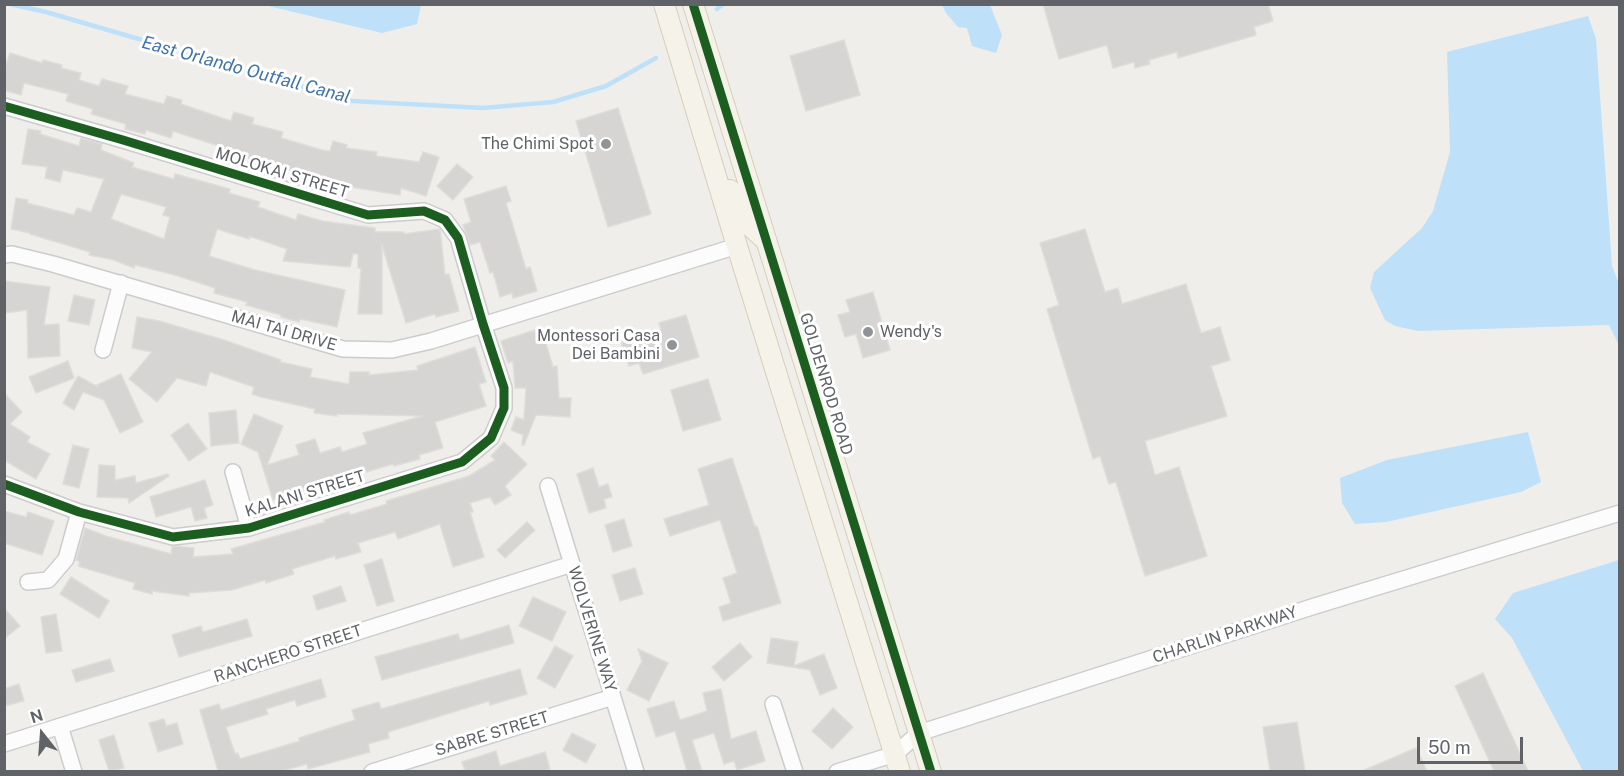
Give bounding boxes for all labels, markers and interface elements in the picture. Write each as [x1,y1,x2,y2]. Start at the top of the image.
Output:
water label: East Orlando Outfall Canal [139,32,353,108]
place label: The Chimi Spot [481,134,594,154]
marker: The Chimi Spot [599,137,613,151]
street label: MOLOKAI STREET [213,144,351,202]
street label: MAI TAI DRIVE [229,307,339,355]
street label: GOLDENROD ROAD [795,311,857,457]
place label: Wendy's [880,322,942,342]
marker: Wendy's [861,325,875,339]
place label: Montessori Casa Dei Bambini [537,326,660,364]
marker: Montessori Casa Dei Bambini [665,338,679,352]
street label: KALANI STREET [243,467,367,521]
street label: WOLVERINE WAY [564,564,620,694]
street label: CHARLIN PARKWAY [1150,603,1300,667]
street label: RANCHERO STREET [212,621,364,687]
north arrow [12,704,72,764]
text: N [28,705,45,727]
street label: SABRE STREET [433,708,551,760]
scale bar [1420,725,1526,763]
text: 50 m [1428,737,1471,758]

